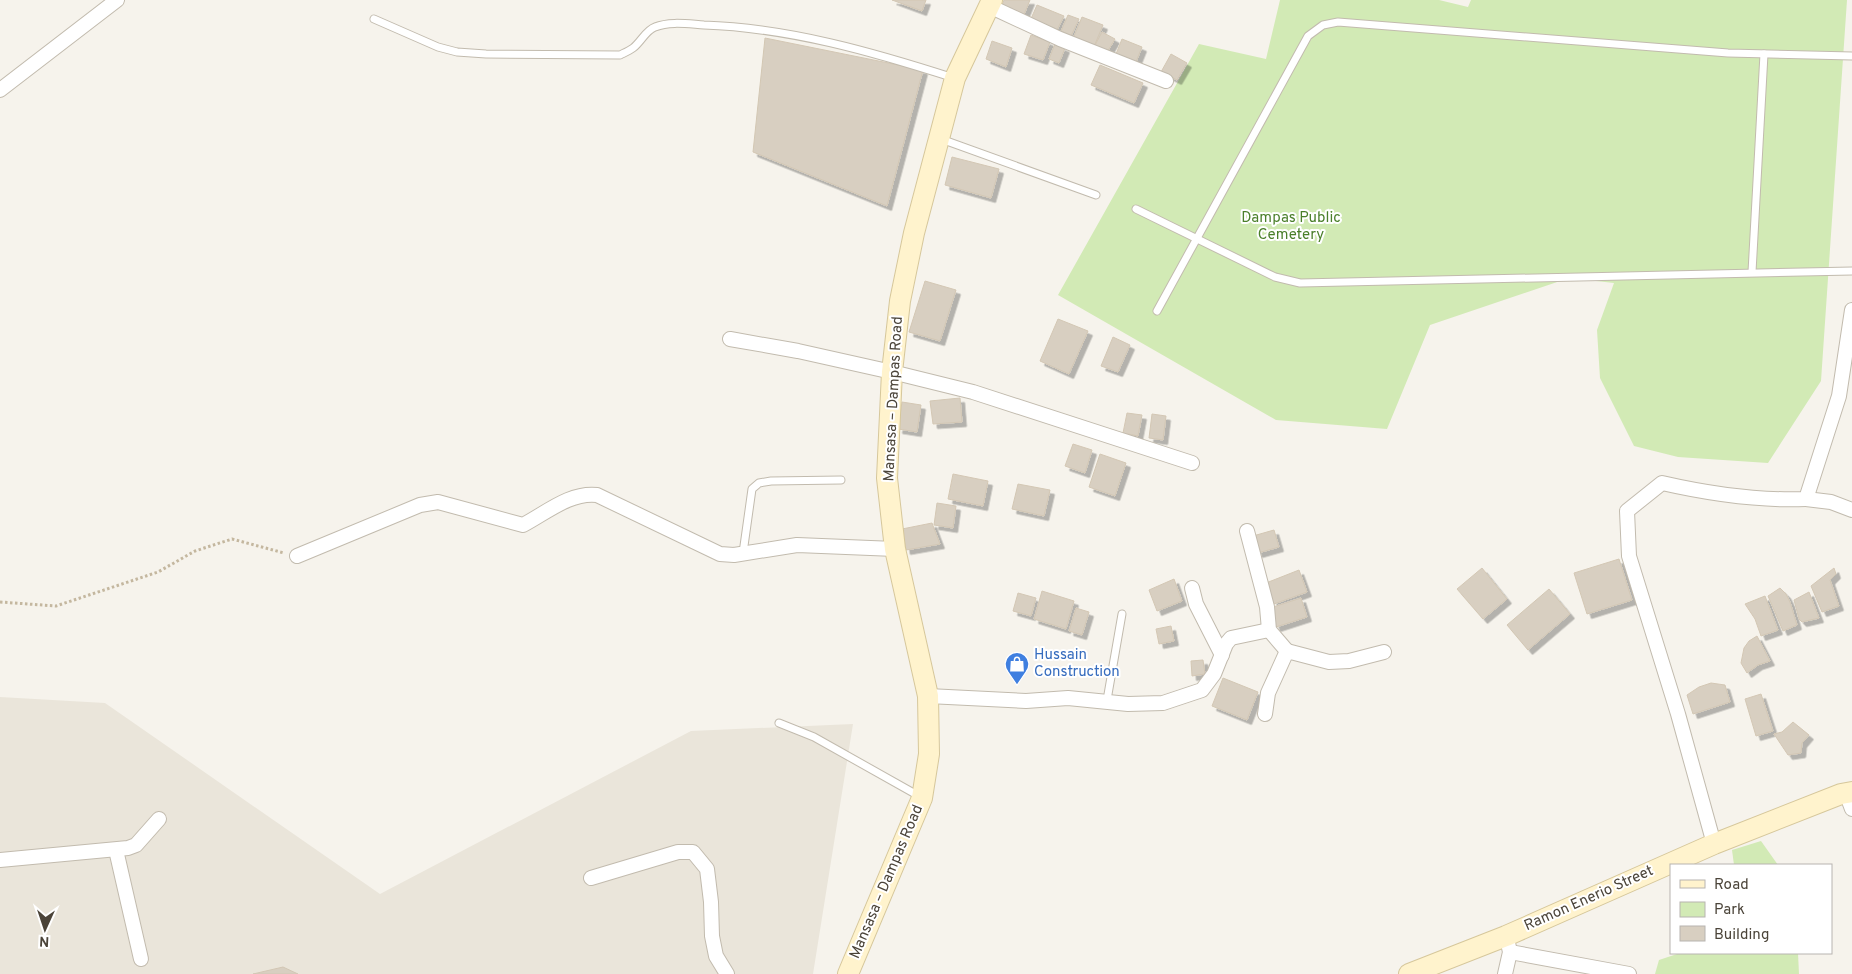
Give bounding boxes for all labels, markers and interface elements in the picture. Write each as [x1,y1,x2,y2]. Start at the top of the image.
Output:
park label: Dampas Public Cemetery [1241,209,1341,245]
street label: Mansasa – Dampas Road [880,316,908,482]
place label: Hussain Construction [1034,646,1120,682]
shop icon: Hussain Construction [1004,651,1030,685]
street label: Mansasa – Dampas Road [846,802,928,962]
street label: Ramon Enerio Street [1521,862,1657,936]
legend [1670,864,1832,954]
text: Road [1714,876,1749,895]
text: Park [1714,901,1745,920]
north arrow [20,904,70,954]
text: Building [1714,926,1769,945]
text: N [39,932,50,949]

